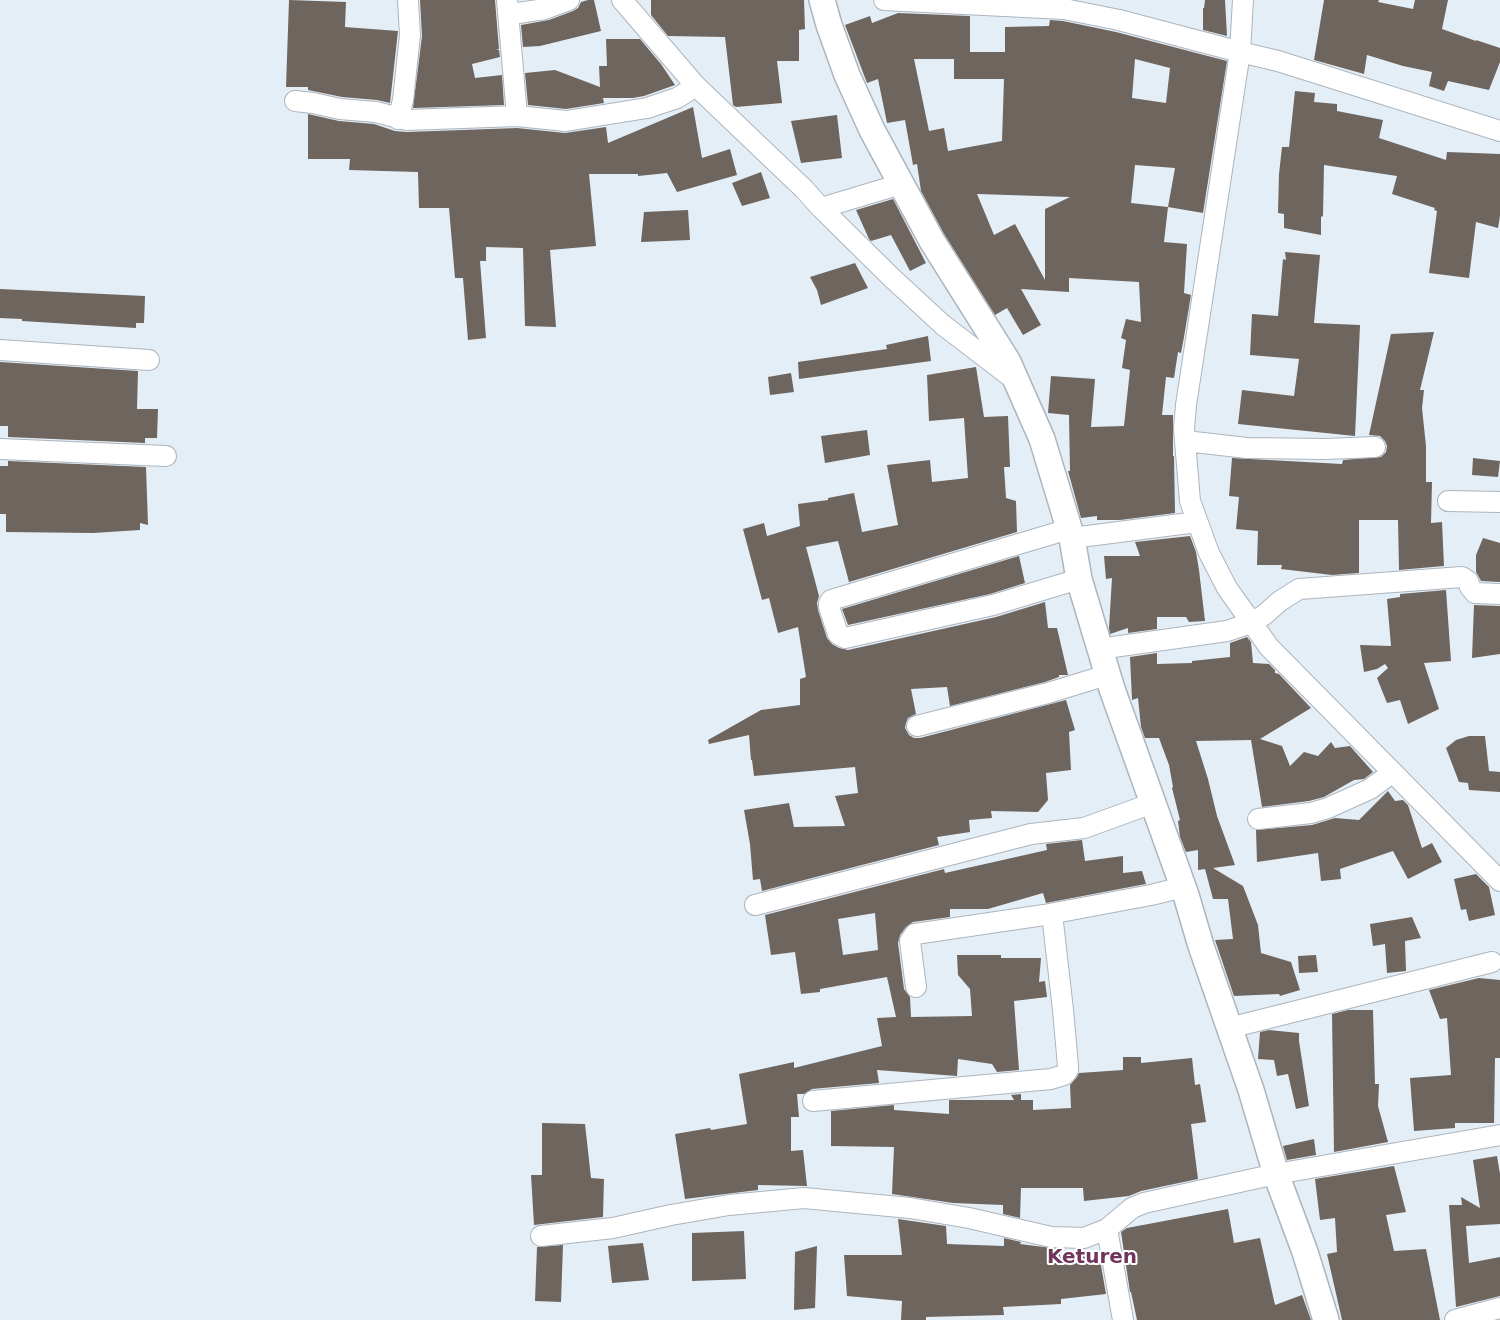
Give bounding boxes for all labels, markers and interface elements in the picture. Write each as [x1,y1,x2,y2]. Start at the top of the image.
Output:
district label: Keturen [1047,1246,1137,1270]

